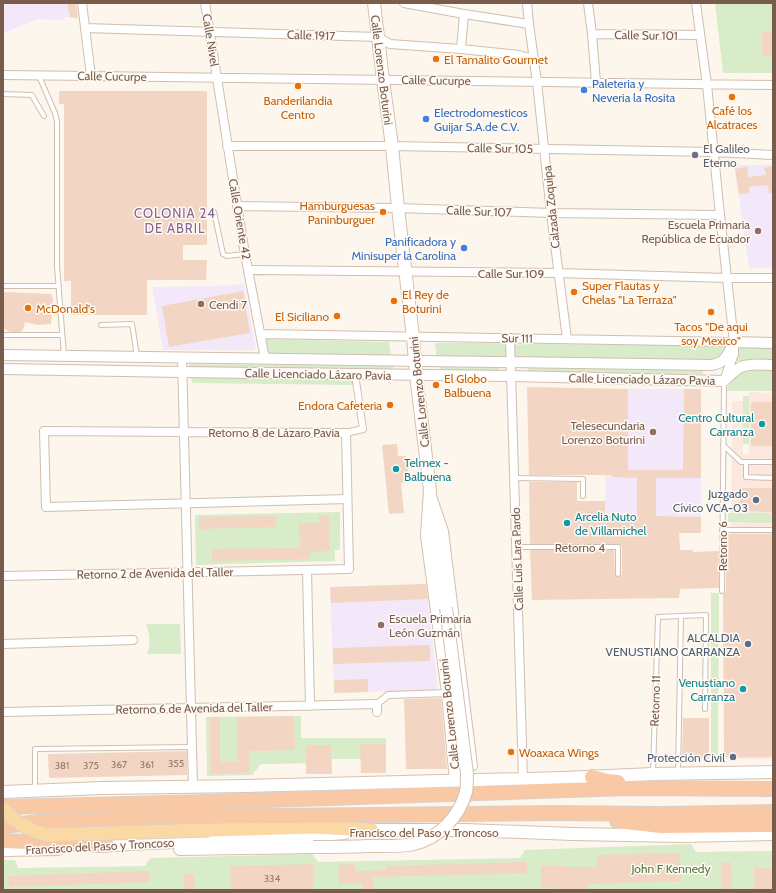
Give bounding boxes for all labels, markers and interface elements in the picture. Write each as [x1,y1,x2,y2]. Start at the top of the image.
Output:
street label: Calle Nivel [199,13,223,68]
street label: Calle Lorenzo Boturini [368,14,396,126]
street label: Calle 1917 [287,27,335,43]
street label: Calle Sur 101 [614,27,678,43]
place label: El Tamalito Gourmet [444,52,548,67]
marker: El Tamalito Gourmet [431,54,441,64]
street label: Calle Cucurpe [77,68,147,84]
street label: Calle Cucurpe [401,72,471,88]
place label: Paleteria y Neveria la Rosita [592,76,676,105]
marker: Banderilandia Centro [293,81,303,91]
marker: Paleteria y Neveria la Rosita [579,85,589,95]
marker: Café los Alcatraces [727,92,737,102]
place label: Banderilandia Centro [263,93,333,122]
place label: Café los Alcatraces [706,103,758,132]
place label: Electrodomesticos Guijar S.A.de C.V. [434,105,528,134]
marker: Electrodomesticos Guijar S.A.de C.V. [421,114,431,124]
street label: Calle Sur 105 [467,140,533,156]
place label: El Galileo Eterno [703,141,750,170]
marker: El Galileo Eterno [690,150,700,160]
street label: Calzada Zoquipa [539,165,563,249]
street label: Calle Oriente 42 [226,177,254,261]
place label: Hamburguesas Paninburguer [300,198,375,227]
street label: Calle Sur 107 [446,202,512,220]
district label: COLONIA 24 DE ABRIL [134,205,216,236]
marker: Hamburguesas Paninburguer [378,207,388,217]
place label: Escuela Primaria República de Ecuador [641,217,750,246]
marker: Escuela Primaria República de Ecuador [753,226,763,236]
place label: Panificadora y Minisuper la Carolina [351,234,456,263]
marker: Panificadora y Minisuper la Carolina [459,243,469,253]
street label: Calle Sur 109 [478,266,544,281]
place label: Super Flautas y Chelas "La Terraza" [582,278,677,307]
place label: El Rey de Boturini [402,287,449,316]
marker: Super Flautas y Chelas "La Terraza" [569,287,579,297]
marker: El Rey de Boturini [389,296,399,306]
place label: Cendi 7 [209,297,247,312]
marker: Cendi 7 [196,299,206,309]
place label: McDonald's [36,301,95,316]
marker: McDonald's [23,303,33,313]
marker: Tacos "De aqui soy Mexico" [706,307,716,317]
place label: El Siciliano [275,309,329,324]
marker: El Siciliano [332,311,342,321]
place label: Tacos "De aqui soy Mexico" [674,319,748,348]
street label: Sur 111 [501,330,533,346]
street label: Calle Lorenzo Boturini [406,336,432,448]
street label: Calle Licenciado Lázaro Pavia [245,365,392,383]
street label: Calle Licenciado Lázaro Pavia [569,370,716,388]
place label: El Globo Balbuena [444,371,492,400]
marker: El Globo Balbuena [431,380,441,390]
place label: Endora Cafeteria [298,398,382,413]
marker: Endora Cafeteria [385,400,395,410]
place label: Centro Cultural Carranza [678,410,754,439]
place label: Telesecundaria Lorenzo Boturini [562,418,645,447]
marker: Centro Cultural Carranza [757,419,767,429]
street label: Retorno 8 de Lázaro Pavia [208,425,340,440]
marker: Telesecundaria Lorenzo Boturini [648,427,658,437]
place label: Telmex - Balbuena [404,455,452,484]
marker: Telmex - Balbuena [391,464,401,474]
place label: Juzgado Cívico VCA-03 [673,486,748,515]
marker: Juzgado Cívico VCA-03 [751,495,761,505]
street label: Calle Luis Lara Pardo [508,507,526,611]
place label: Arcelia Nuto de Villamichel [575,509,646,538]
marker: Arcelia Nuto de Villamichel [562,518,572,528]
street label: Retorno 6 [715,521,730,571]
street label: Retorno 4 [555,540,605,555]
street label: Retorno 2 de Avenida del Taller [77,564,234,582]
place label: Escuela Primaria León Guzmán [389,611,471,640]
marker: Escuela Primaria León Guzmán [376,620,386,630]
place label: ALCALDIA VENUSTIANO CARRANZA [606,630,741,659]
marker: ALCALDIA VENUSTIANO CARRANZA [743,639,753,649]
street label: Calle Lorenzo Boturini [436,658,462,770]
street label: Retorno 11 [647,675,663,727]
place label: Venustiano Carranza [679,675,735,704]
marker: Venustiano Carranza [738,684,748,694]
street label: Retorno 6 de Avenida del Taller [115,699,273,717]
place label: Woaxaca Wings [519,745,599,760]
marker: Woaxaca Wings [506,747,516,757]
place label: Protección Civil [647,750,725,765]
marker: Protección Civil [728,752,738,762]
house number: 355 [168,757,184,770]
house number: 367 [111,758,127,771]
house number: 361 [140,758,154,771]
house number: 381 [55,759,69,772]
house number: 375 [83,759,99,772]
street label: Francisco del Paso y Troncoso [349,825,499,840]
street label: Francisco del Paso y Troncoso [25,835,175,857]
park label: John F Kennedy [630,861,711,876]
house number: 334 [264,872,281,885]

